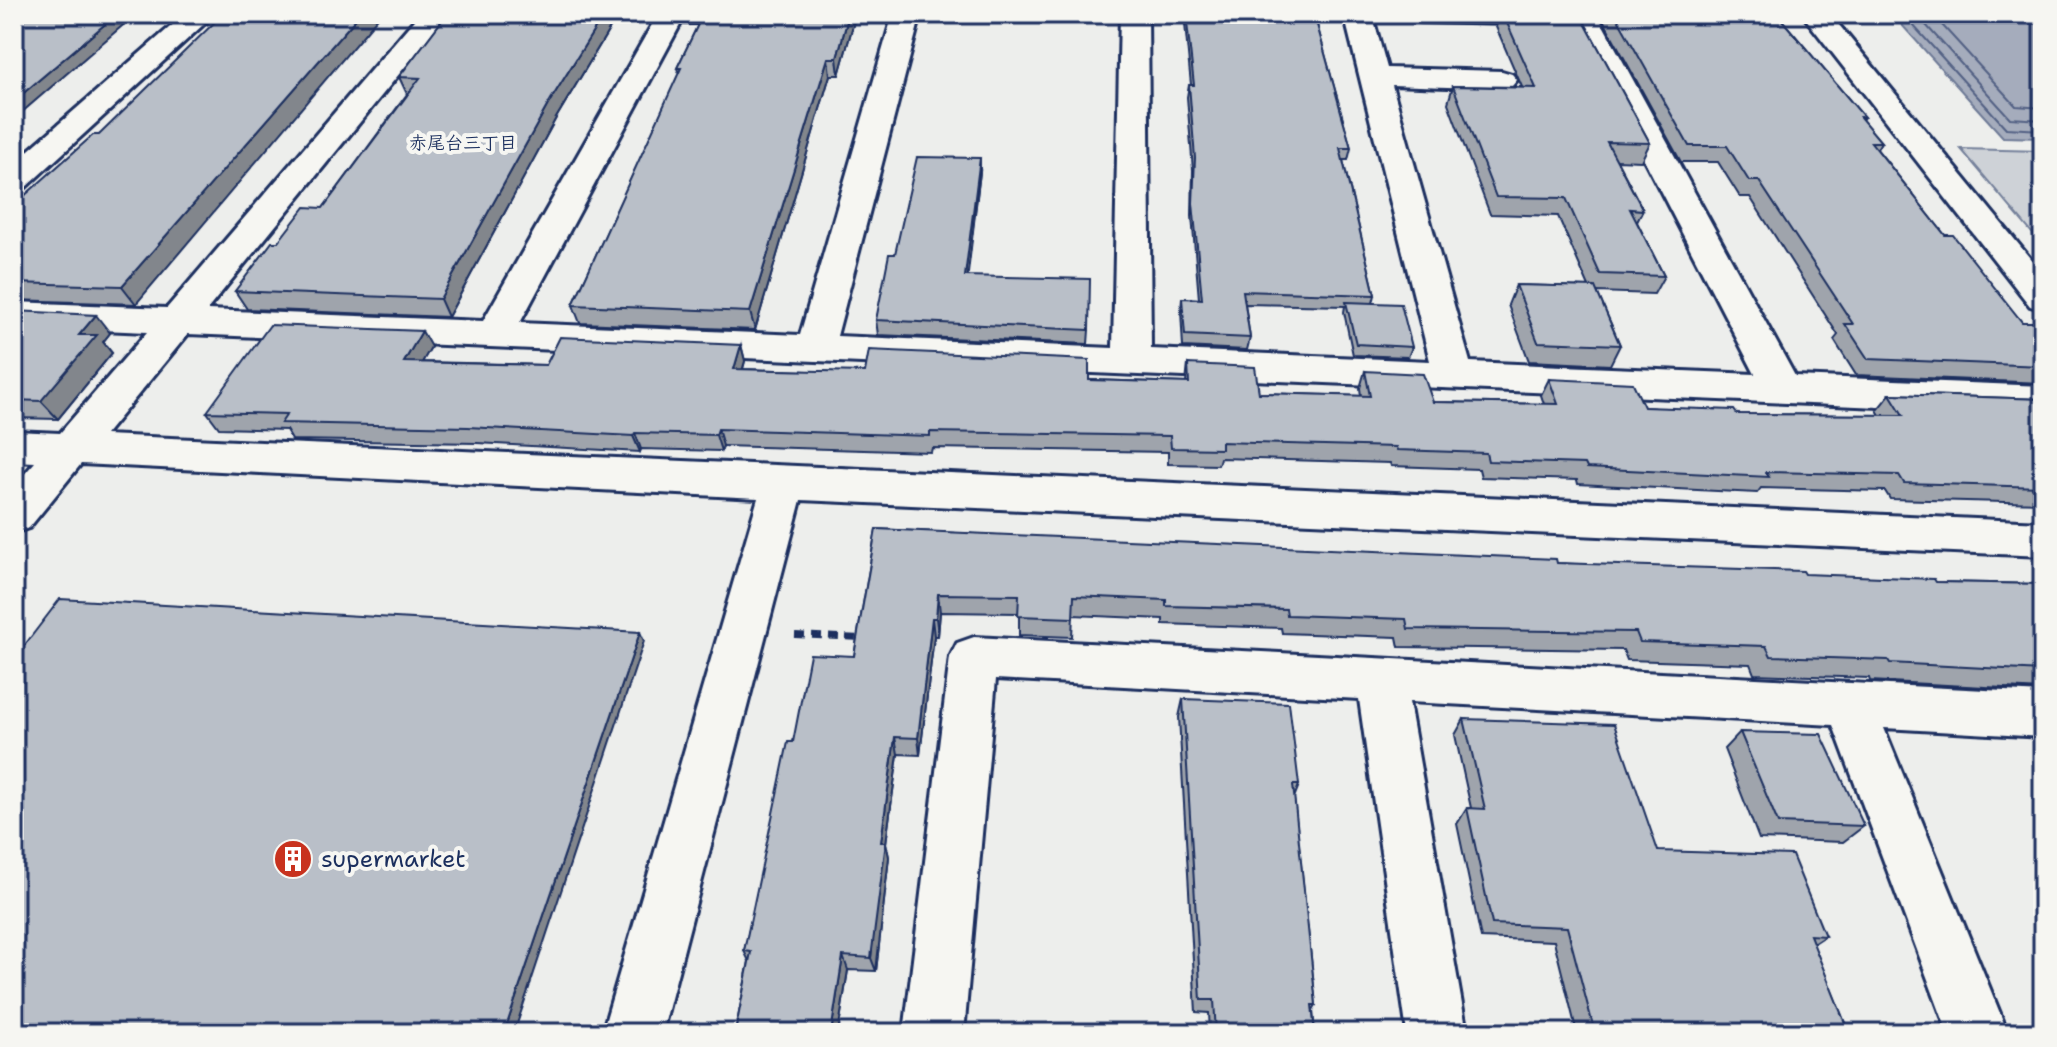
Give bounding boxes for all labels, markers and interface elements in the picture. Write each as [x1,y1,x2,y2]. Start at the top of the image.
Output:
district label: 赤尾台三丁目 [409,131,517,155]
building icon: supermarket [272,838,314,880]
place label: supermarket [321,843,466,875]

